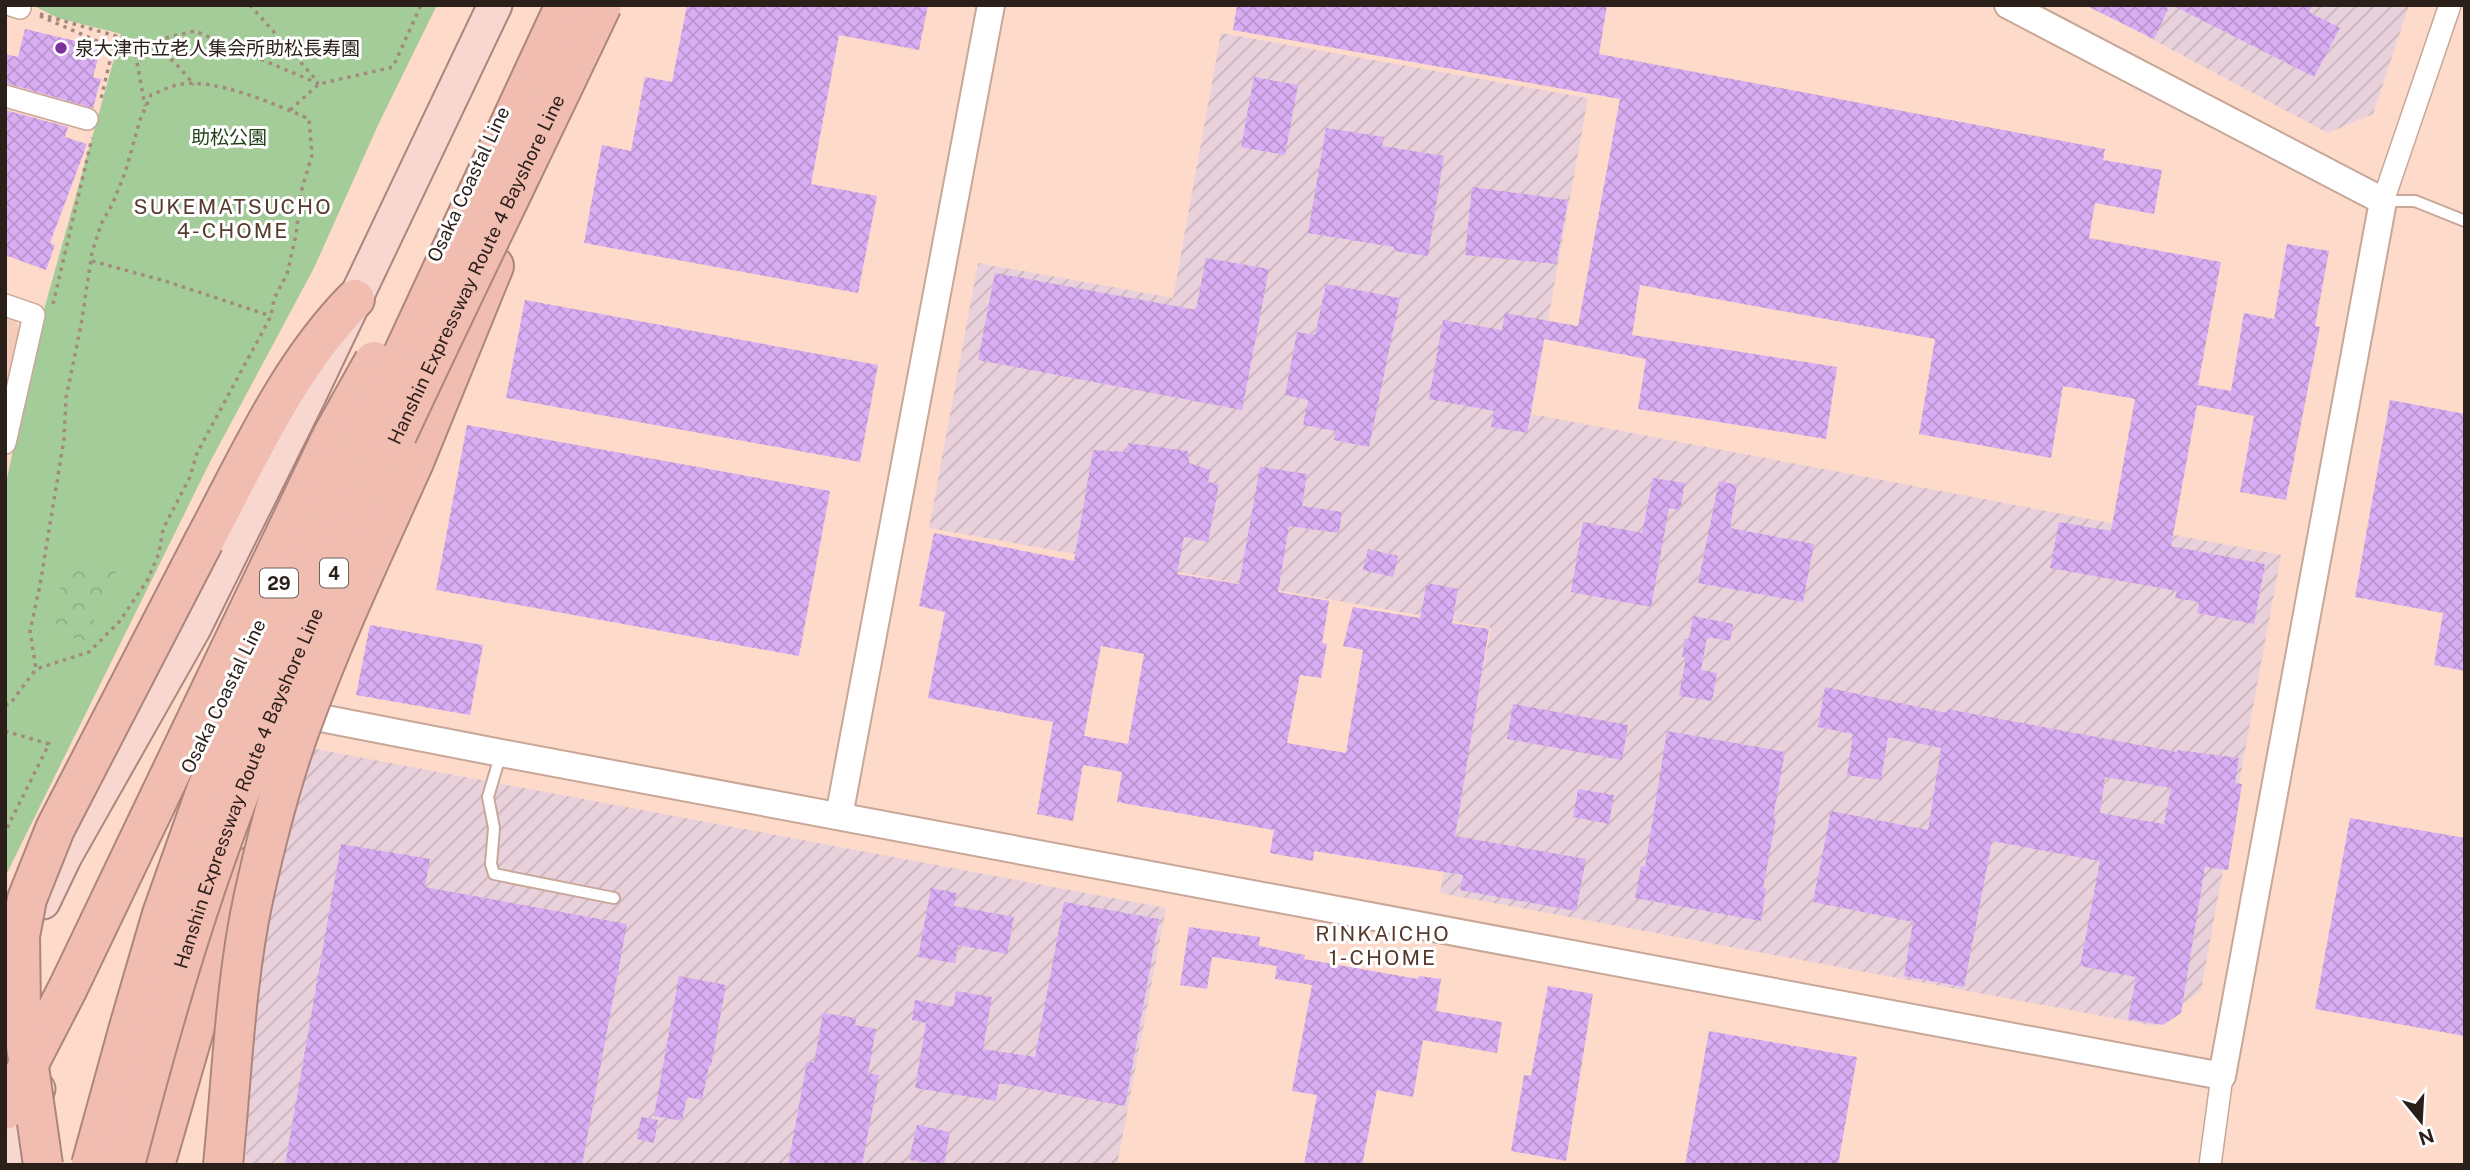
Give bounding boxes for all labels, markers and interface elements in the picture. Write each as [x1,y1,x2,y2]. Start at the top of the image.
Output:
place label: 泉大津市立老人集会所助松長寿園 [75,37,360,59]
marker: 泉大津市立老人集会所助松長寿園 [53,40,69,56]
street label: Hanshin Expressway Route 4 Bayshore Line [383,91,569,448]
street label: Osaka Coastal Line [422,103,514,265]
park label: 助松公園 [191,126,267,148]
district label: SUKEMATSUCHO 4-CHOME [133,194,333,243]
road number: 4 [320,558,348,588]
road number: 29 [260,568,298,598]
street label: Hanshin Expressway Route 4 Bayshore Line [169,604,327,971]
street label: Osaka Coastal Line [176,615,270,777]
district label: RINKAICHO 1-CHOME [1315,921,1451,970]
north arrow [2386,1086,2456,1156]
text: N [2416,1124,2437,1150]

